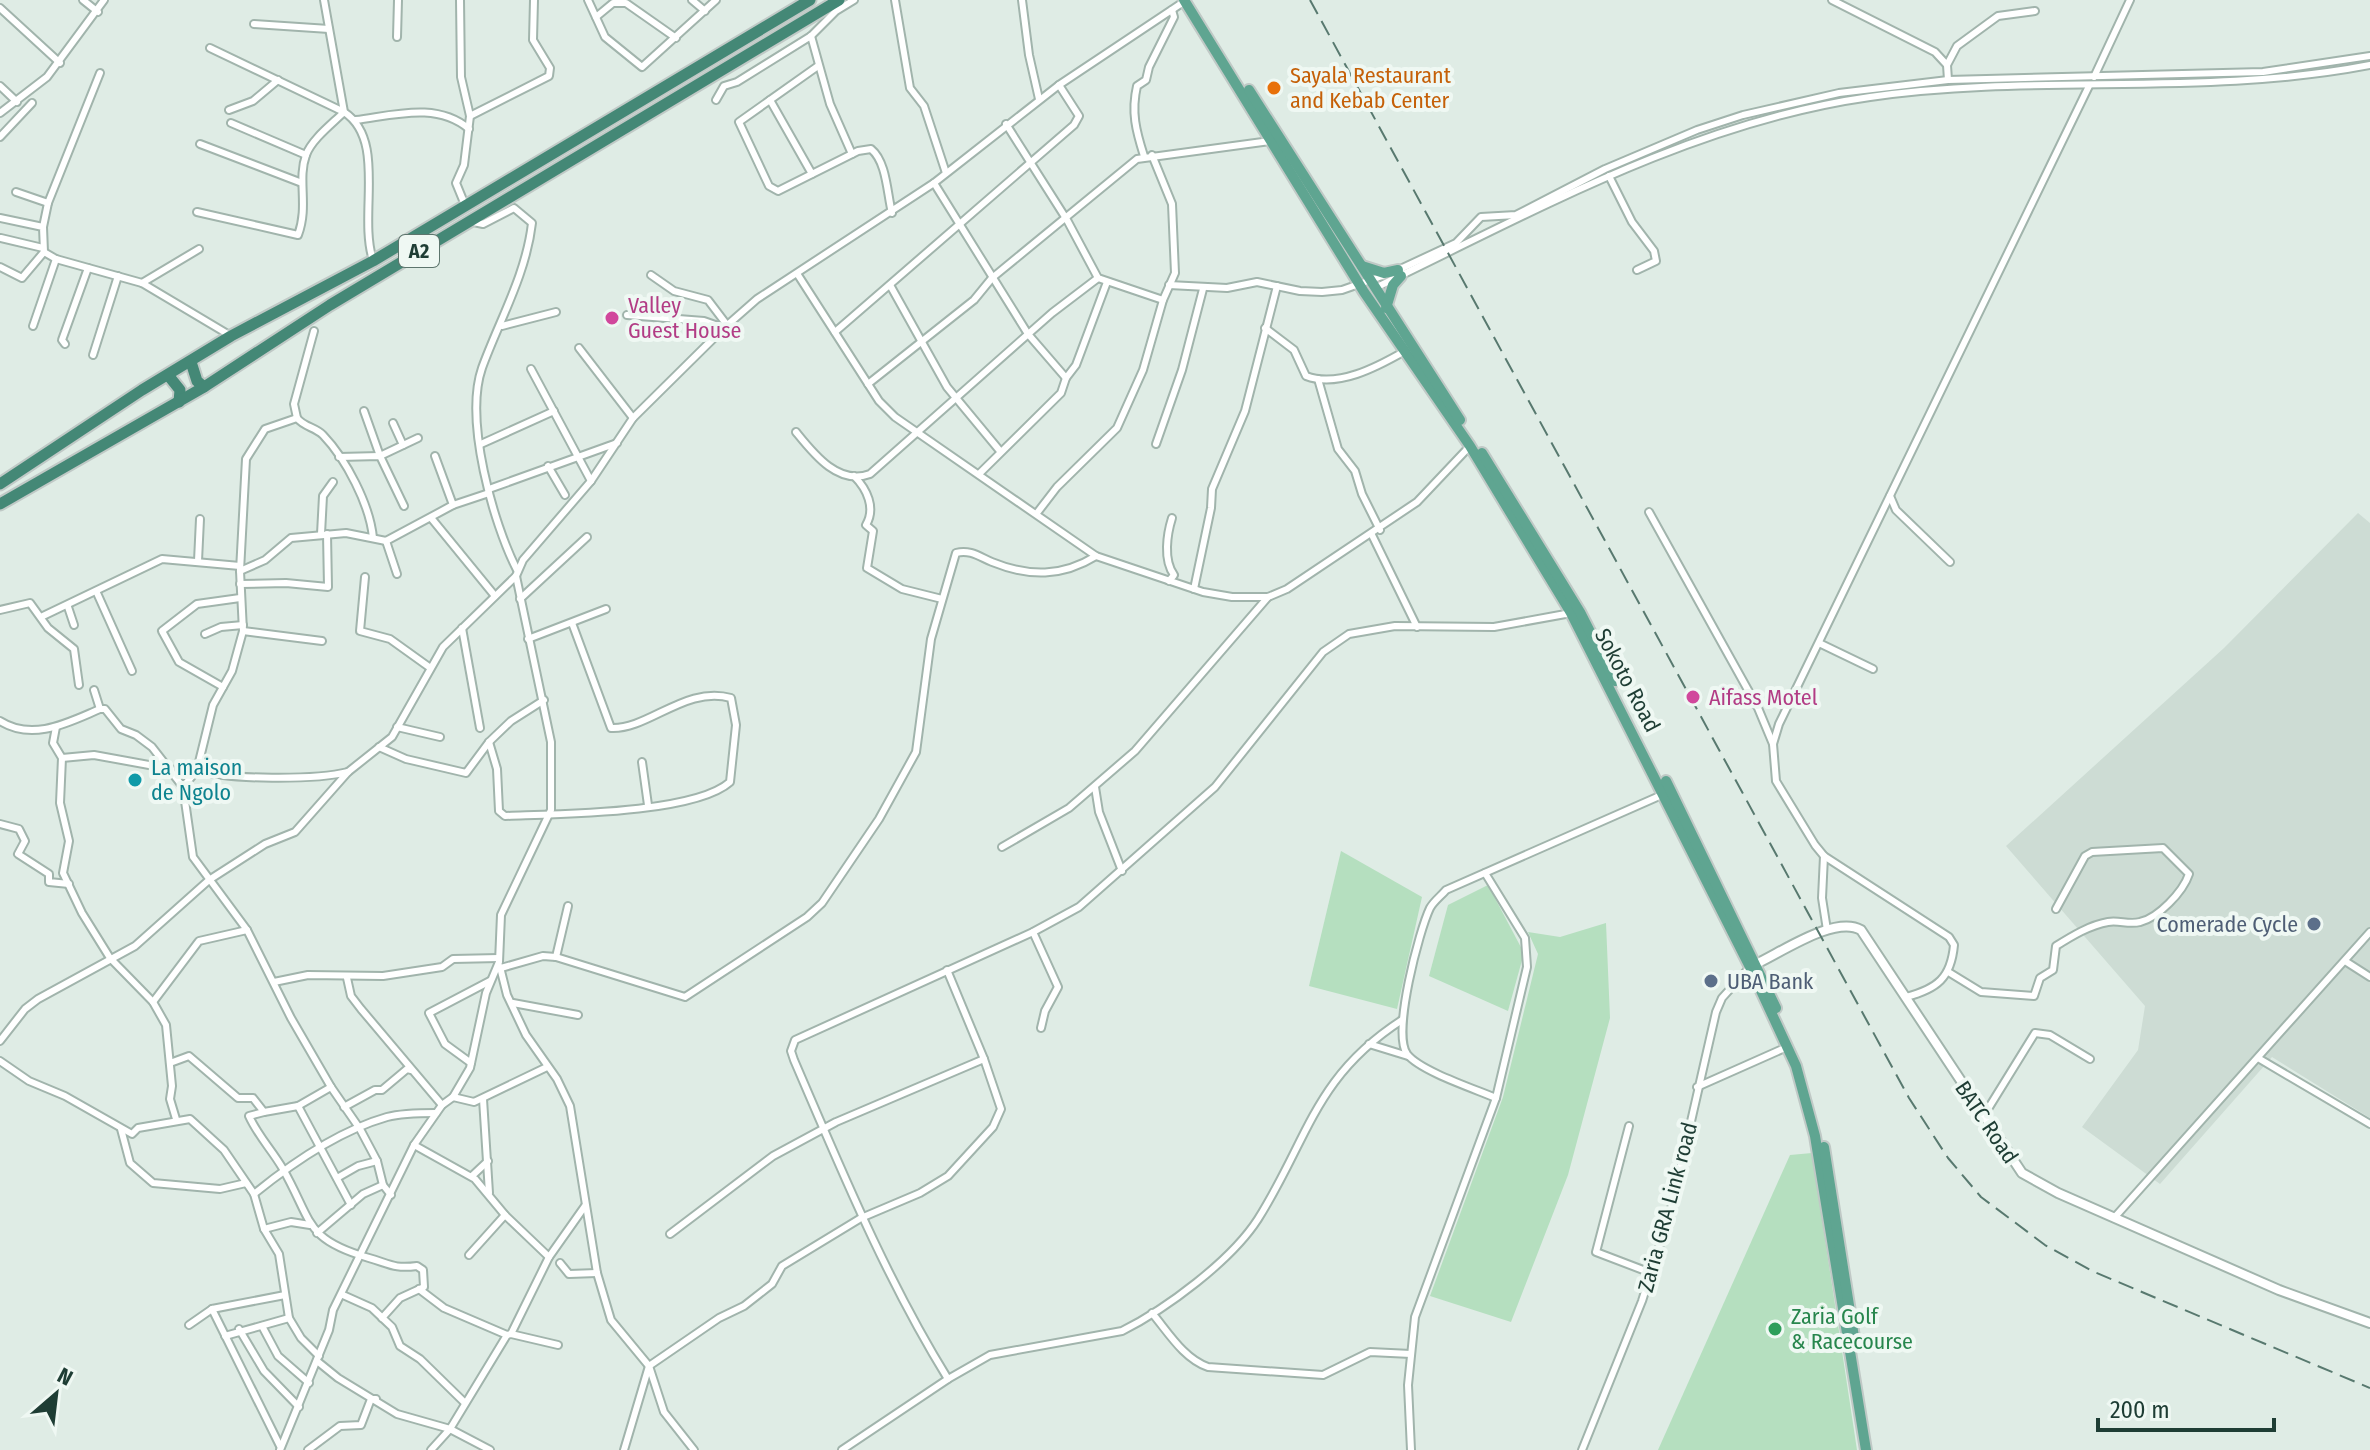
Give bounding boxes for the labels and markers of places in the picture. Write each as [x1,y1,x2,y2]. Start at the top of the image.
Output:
place label: Sayala Restaurant and Kebab Center [1290,62,1452,114]
marker: Sayala Restaurant and Kebab Center [1265,79,1283,97]
place label: Valley Guest House [628,292,741,344]
marker: Valley Guest House [603,309,621,327]
place label: Aifass Motel [1709,684,1818,711]
marker: Aifass Motel [1684,688,1702,706]
place label: La maison de Ngolo [151,754,242,806]
marker: La maison de Ngolo [126,771,144,789]
place label: Comerade Cycle [2157,911,2298,938]
marker: Comerade Cycle [2305,915,2323,933]
place label: UBA Bank [1727,968,1814,995]
marker: UBA Bank [1702,972,1720,990]
place label: Zaria Golf & Racecourse [1791,1303,1913,1355]
marker: Zaria Golf & Racecourse [1766,1320,1784,1338]

